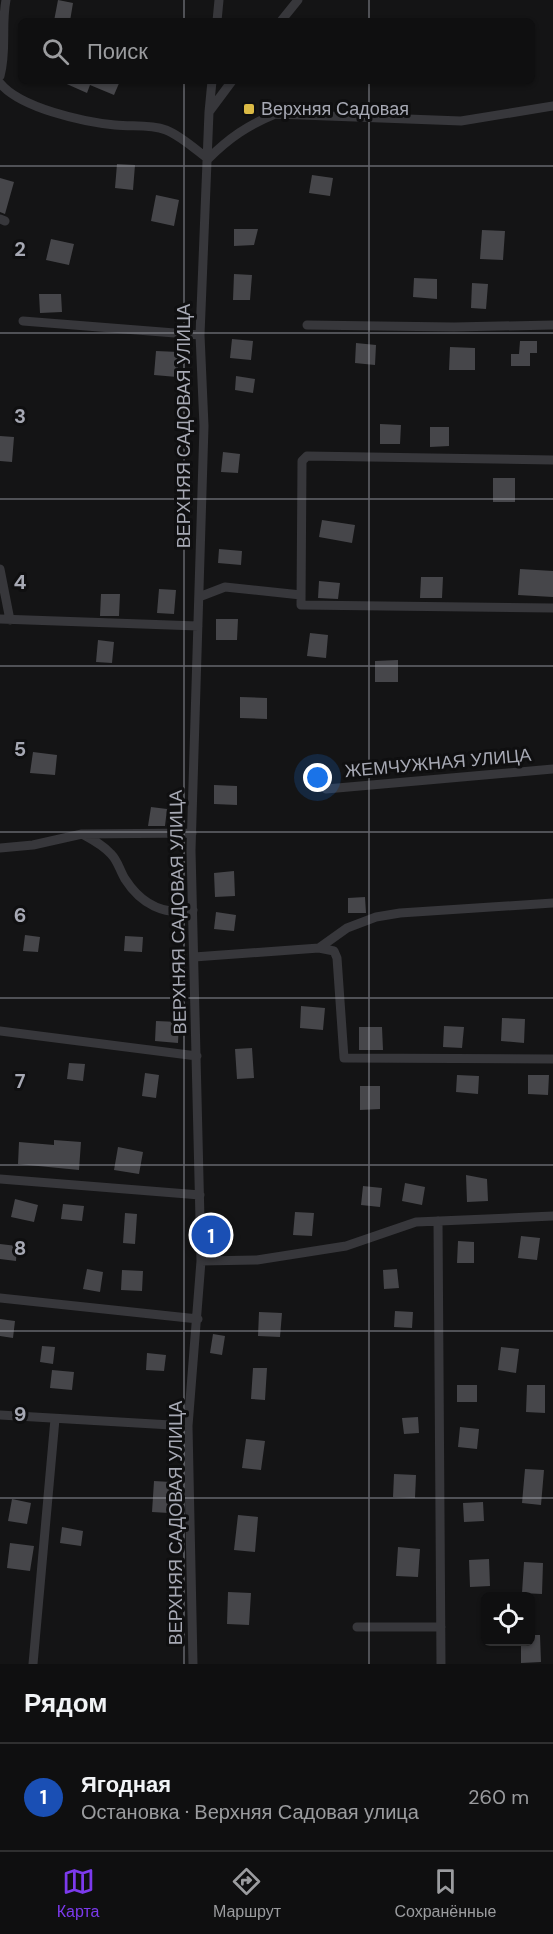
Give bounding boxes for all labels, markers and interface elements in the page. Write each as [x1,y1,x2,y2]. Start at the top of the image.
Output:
search box [18,18,535,84]
icon: search [39,35,72,68]
text: Поиск [87,37,148,66]
place label: Верхняя Садовая [261,97,409,121]
marker: Верхняя Садовая [242,102,256,116]
text: 2 [14,236,26,262]
street label: ВЕРХНЯЯ САДОВАЯ УЛИЦА [172,304,196,548]
text: 3 [14,403,26,429]
text: 4 [14,569,27,595]
text: 5 [14,736,26,762]
street label: ЖЕМЧУЖНАЯ УЛИЦА [344,743,532,783]
your location [303,763,332,792]
street label: ВЕРХНЯЯ САДОВАЯ УЛИЦА [164,790,192,1034]
text: 6 [14,902,26,928]
text: 7 [15,1068,26,1094]
pin: 1 [192,1212,230,1258]
text: 8 [14,1235,26,1261]
text: 9 [14,1401,26,1427]
street label: ВЕРХНЯЯ САДОВАЯ УЛИЦА [164,1401,188,1645]
map controls [481,1592,535,1646]
button: locate [481,1592,535,1646]
text: Рядом [24,1686,107,1720]
text: Ягодная [81,1770,171,1799]
text: 1 [40,1784,47,1810]
text: 260 m [468,1784,529,1810]
text: Остановка · Верхняя Садовая улица [81,1799,419,1825]
tab: Карта [57,1865,100,1922]
tab: Маршрут [213,1865,281,1922]
tab: Сохранённые [394,1865,496,1922]

